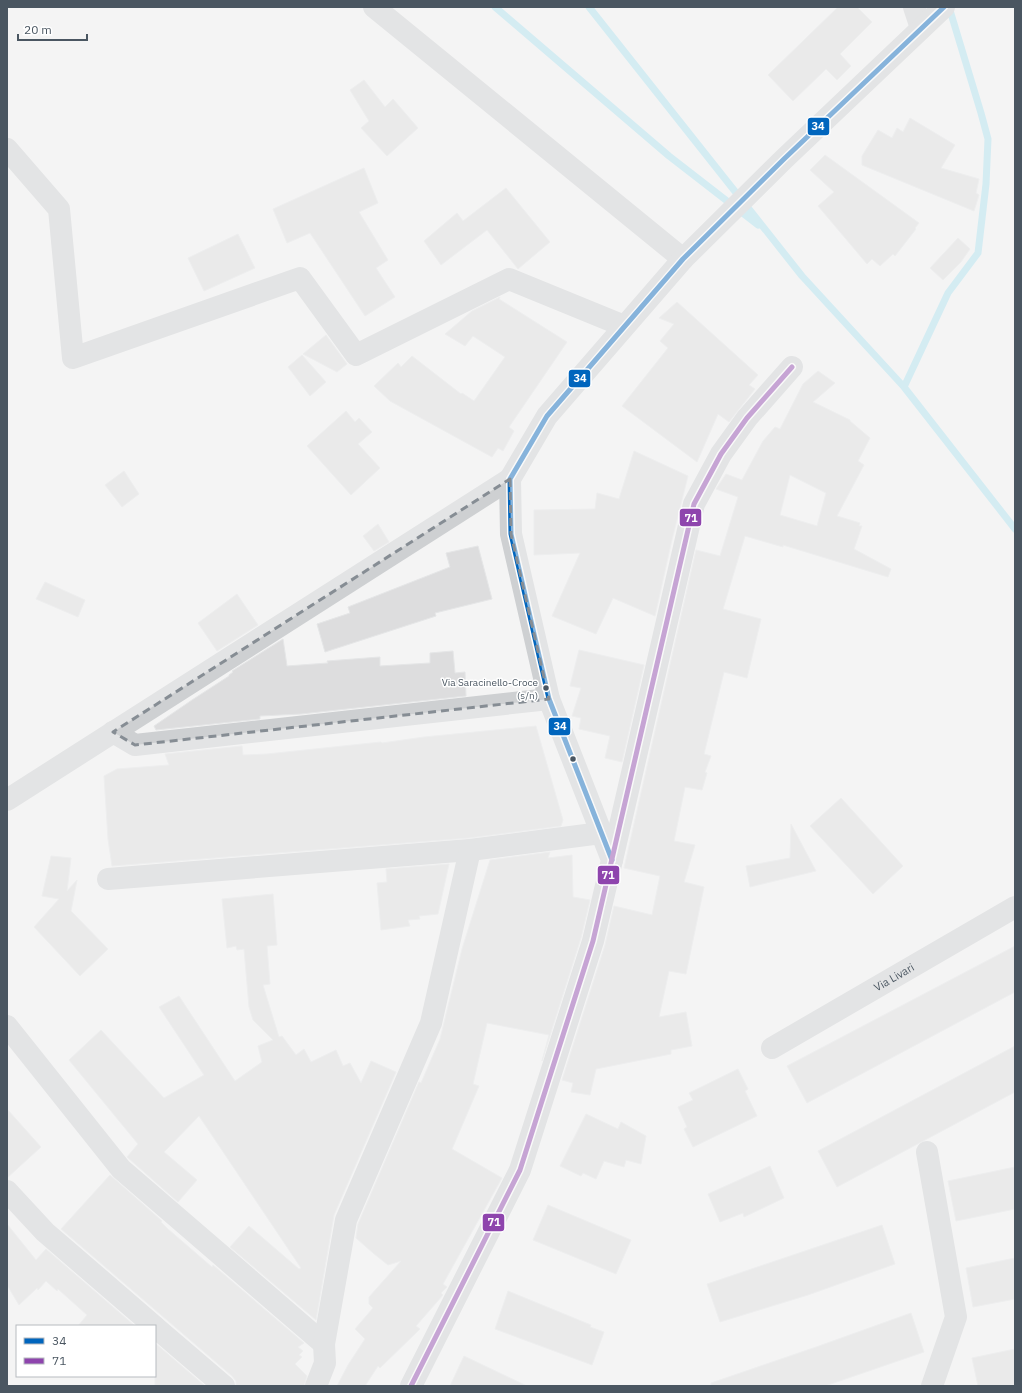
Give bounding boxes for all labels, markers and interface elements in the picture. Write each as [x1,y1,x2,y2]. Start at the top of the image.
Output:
scale bar [18,16,87,42]
text: 20 m [24,22,52,37]
line badge: 34 [807,117,830,136]
text: 34 [811,119,825,133]
line badge: 34 [568,369,591,388]
text: 34 [573,371,587,385]
line badge: 71 [679,508,702,527]
text: 71 [684,511,698,525]
place label: Via Saracinello-Croce (s/n) [442,676,539,702]
marker: Via Saracinello-Croce (s/n) [541,683,551,693]
line badge: 34 [548,717,571,736]
text: 34 [553,719,567,733]
unlabelled marker [568,754,578,764]
line badge: 71 [597,865,620,885]
text: 71 [601,868,615,882]
street label: Via Livari [871,960,917,994]
line badge: 71 [482,1213,505,1232]
text: 71 [487,1215,501,1229]
legend [16,1325,156,1377]
text: 34 [52,1333,66,1348]
text: 71 [52,1353,66,1368]

